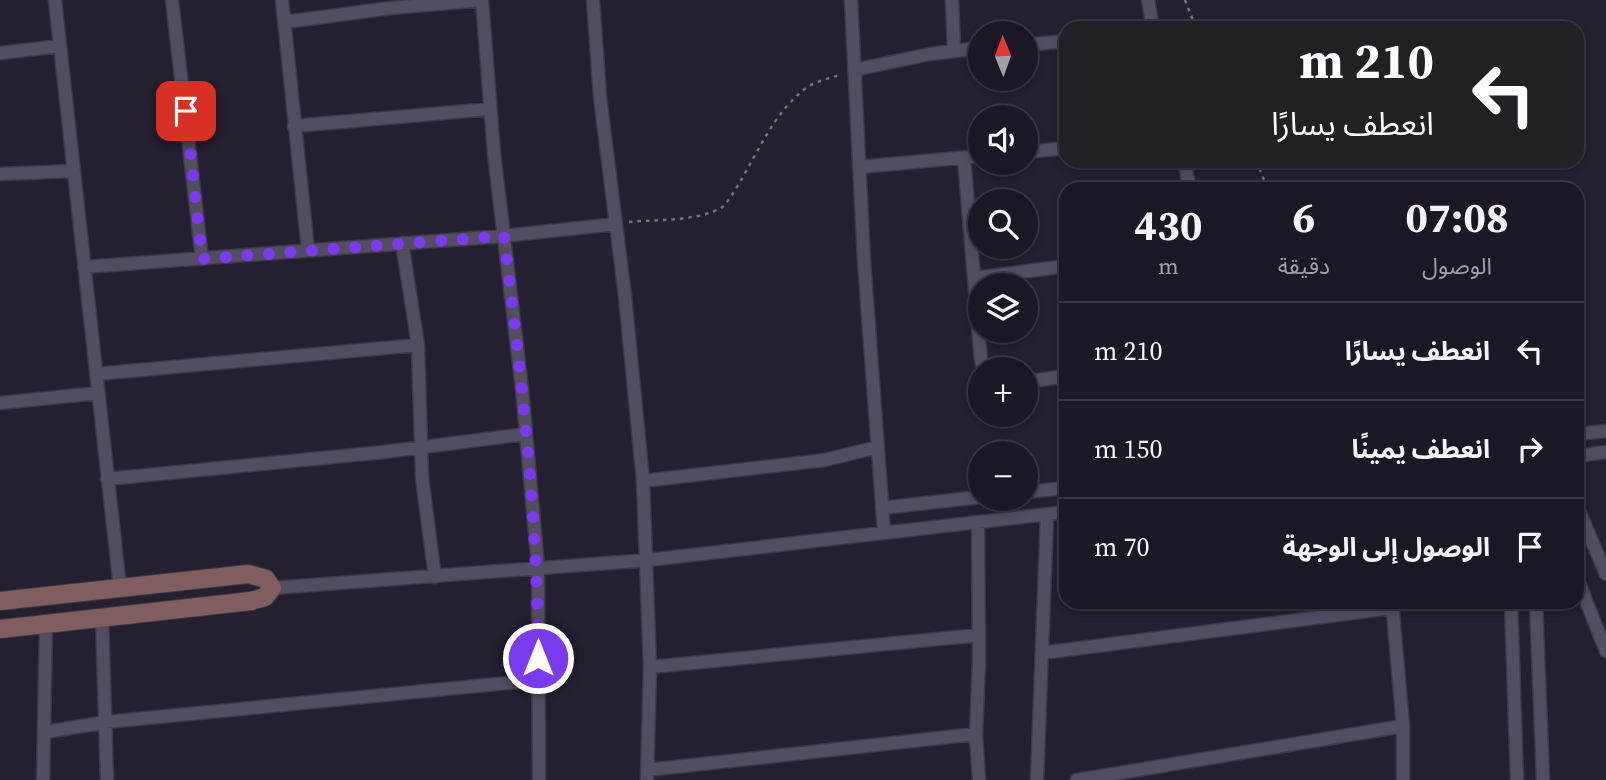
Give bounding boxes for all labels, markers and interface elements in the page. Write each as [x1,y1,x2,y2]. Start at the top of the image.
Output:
north arrow [968,21,1038,91]
map controls [968,21,1038,511]
text: 210 m [1299,27,1434,94]
icon: left [1458,49,1549,140]
pin [156,81,216,141]
icon: arrive [167,92,205,130]
text: انعطف يسارًا [1271,102,1434,146]
button: sound [968,105,1038,175]
text: 6 [1292,188,1315,246]
text: 07:08 [1405,188,1509,246]
button: search [968,189,1038,259]
text: 430 [1134,196,1202,254]
text: m [1158,250,1179,282]
text: دقيقة [1278,250,1330,282]
text: الوصول [1422,250,1492,282]
button: layers [968,273,1038,343]
icon: left [1511,332,1549,370]
text: 210 m [1094,333,1163,369]
text: انعطف يسارًا [1345,333,1490,369]
button: + [968,357,1038,427]
icon: right [1511,430,1549,468]
text: 150 m [1094,431,1163,467]
text: انعطف يمينًا [1351,431,1490,467]
button: − [968,441,1038,511]
icon: arrive [1511,528,1549,566]
text: 70 m [1094,529,1150,565]
text: الوصول إلى الوجهة [1283,529,1490,565]
position arrow [501,621,575,695]

